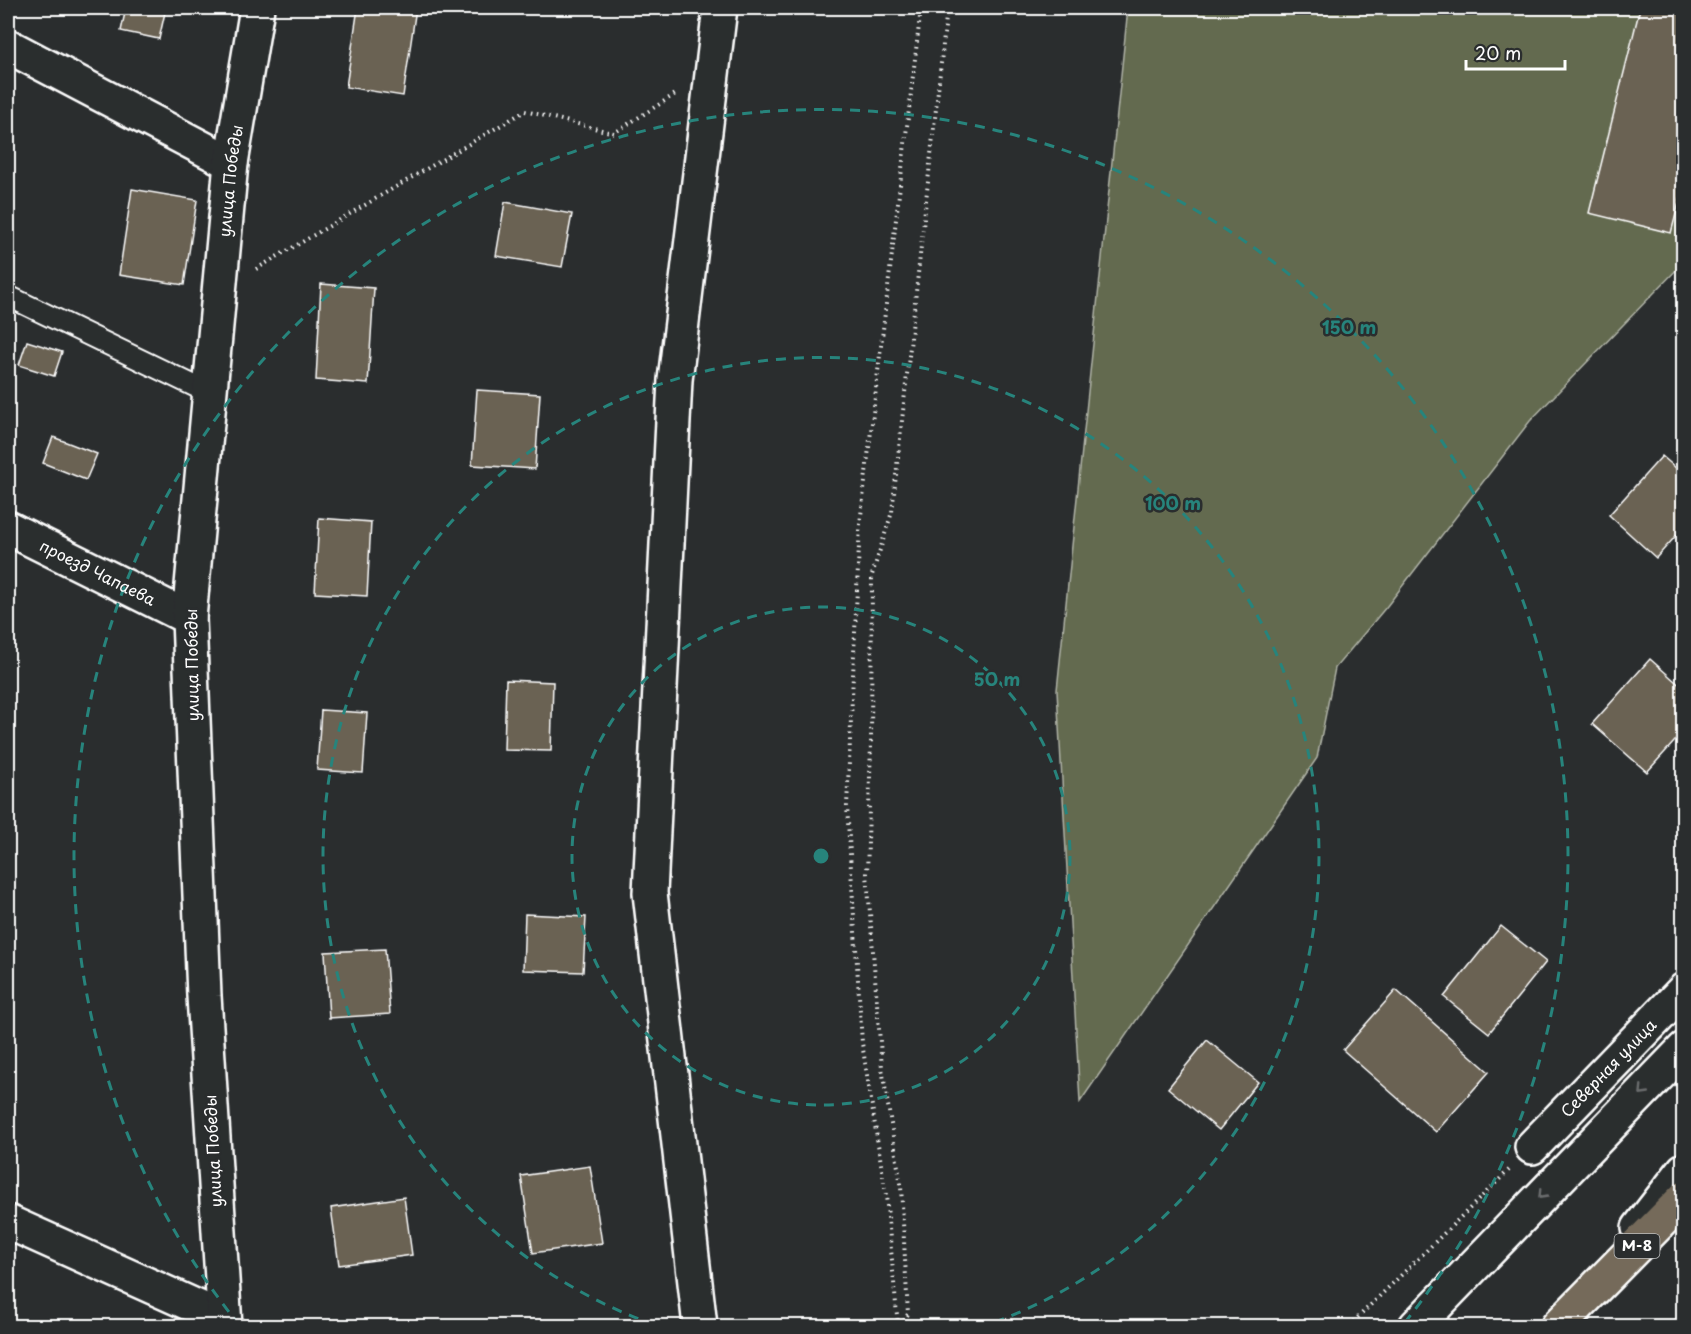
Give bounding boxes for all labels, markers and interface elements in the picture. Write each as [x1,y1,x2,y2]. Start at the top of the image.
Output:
scale bar [1466,33,1565,71]
text: 20 m [1475,39,1521,66]
street label: улица Победы [211,123,248,238]
text: 150 m [1322,313,1376,340]
text: 100 m [1145,489,1201,516]
street label: проезд Чапаева [36,533,160,611]
street label: улица Победы [178,608,204,722]
text: 50 m [974,665,1020,692]
centre of rings [811,846,831,866]
street label: Северная улица [1554,1013,1661,1122]
one-way arrow [1639,1083,1650,1094]
street label: улица Победы [197,1094,227,1208]
one-way arrow [1539,1188,1550,1199]
road number: М-8 [1614,1234,1660,1258]

